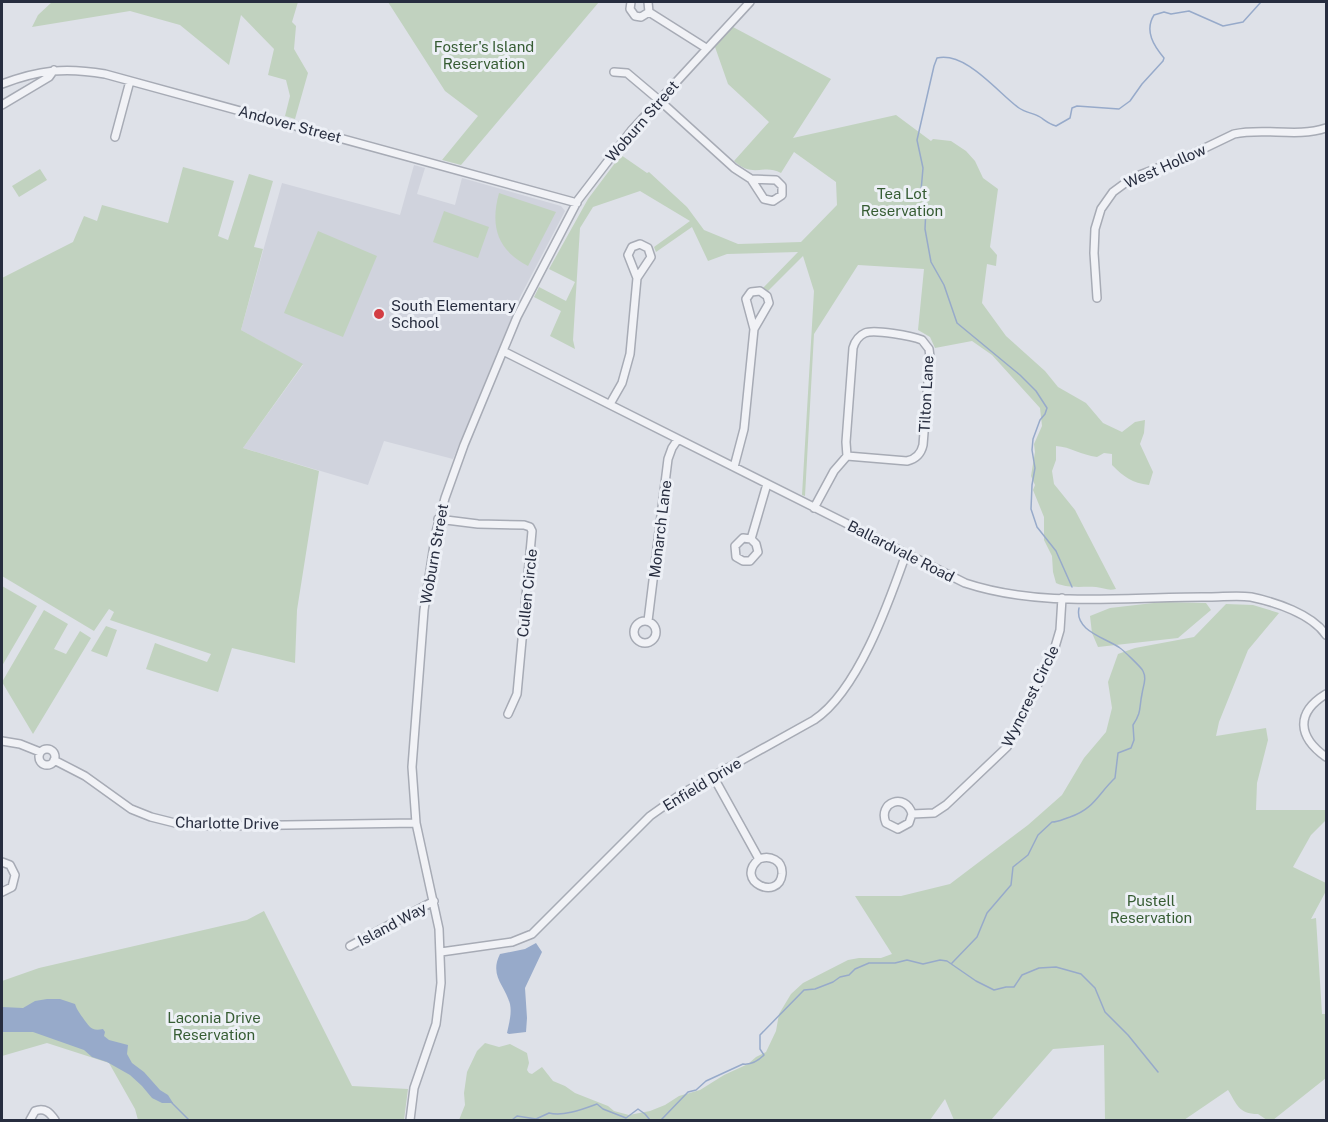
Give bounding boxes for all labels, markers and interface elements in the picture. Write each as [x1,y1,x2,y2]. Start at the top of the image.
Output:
park label: Foster's Island Reservation [434,38,534,72]
street label: Woburn Street [602,77,682,165]
street label: Andover Street [237,102,343,146]
street label: West Hollow [1122,140,1209,192]
park label: Tea Lot Reservation [861,185,943,219]
place label: South Elementary School [391,297,516,331]
marker: South Elementary School [372,307,386,321]
street label: Tilton Lane [915,355,937,433]
street label: Monarch Lane [646,479,674,579]
street label: Woburn Street [417,502,451,606]
street label: Ballardvale Road [845,517,957,585]
street label: Cullen Circle [514,548,540,638]
street label: Wyncrest Circle [998,643,1062,749]
street label: Enfield Drive [660,754,744,814]
street label: Charlotte Drive [175,814,279,832]
park label: Pustell Reservation [1110,892,1192,926]
street label: Island Way [355,899,429,949]
park label: Laconia Drive Reservation [167,1009,261,1043]

